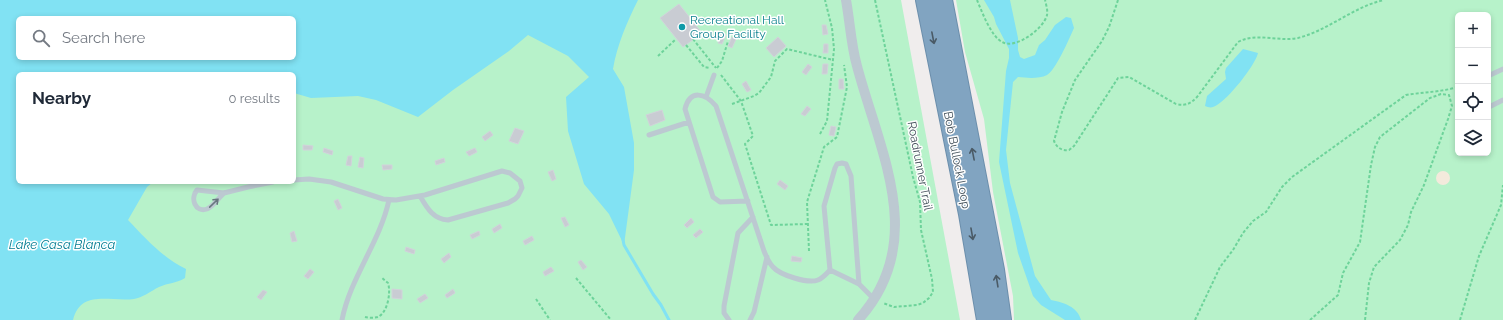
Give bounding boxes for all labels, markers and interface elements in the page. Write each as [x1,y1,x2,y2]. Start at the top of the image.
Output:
map controls [1455,12,1491,156]
button: + [1455,12,1491,48]
place label: Recreational Hall Group Facility [690,13,785,41]
search box [16,16,296,60]
marker: Recreational Hall Group Facility [677,22,687,32]
icon: search [30,27,52,49]
text: Search here [62,29,145,47]
one-way arrow [929,31,937,44]
button: − [1455,48,1491,84]
button: locate [1455,84,1491,120]
text: Nearby [32,88,91,108]
text: 0 results [229,91,280,106]
street label: Bob Bullock Loop [941,110,973,210]
street label: Roadrunner Trail [904,120,936,213]
button: layers [1455,120,1491,156]
one-way arrow [968,147,976,160]
one-way arrow [209,198,219,207]
one-way arrow [968,228,976,241]
water label: Lake Casa Blanca [9,237,116,252]
one-way arrow [993,275,1001,288]

